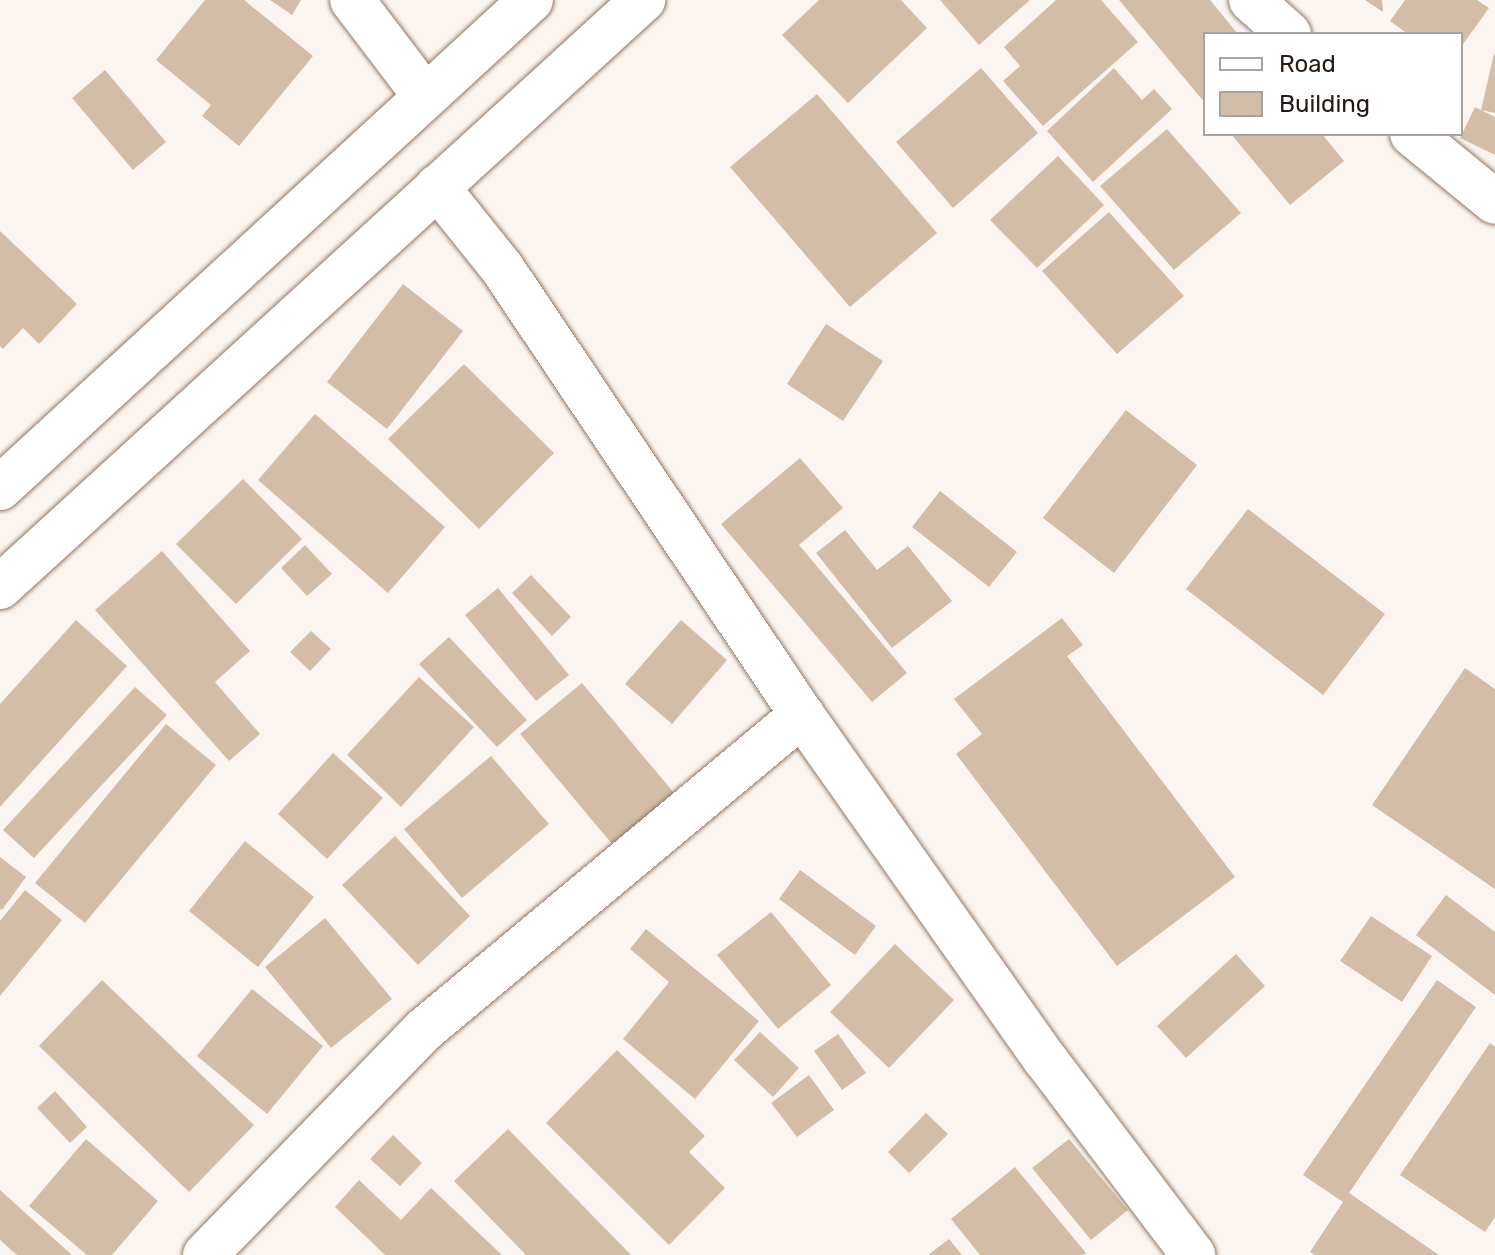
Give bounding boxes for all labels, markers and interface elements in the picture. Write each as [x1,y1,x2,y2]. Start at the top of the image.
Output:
legend [1203,32,1463,136]
text: Road [1279,50,1336,78]
text: Building [1279,90,1370,118]

